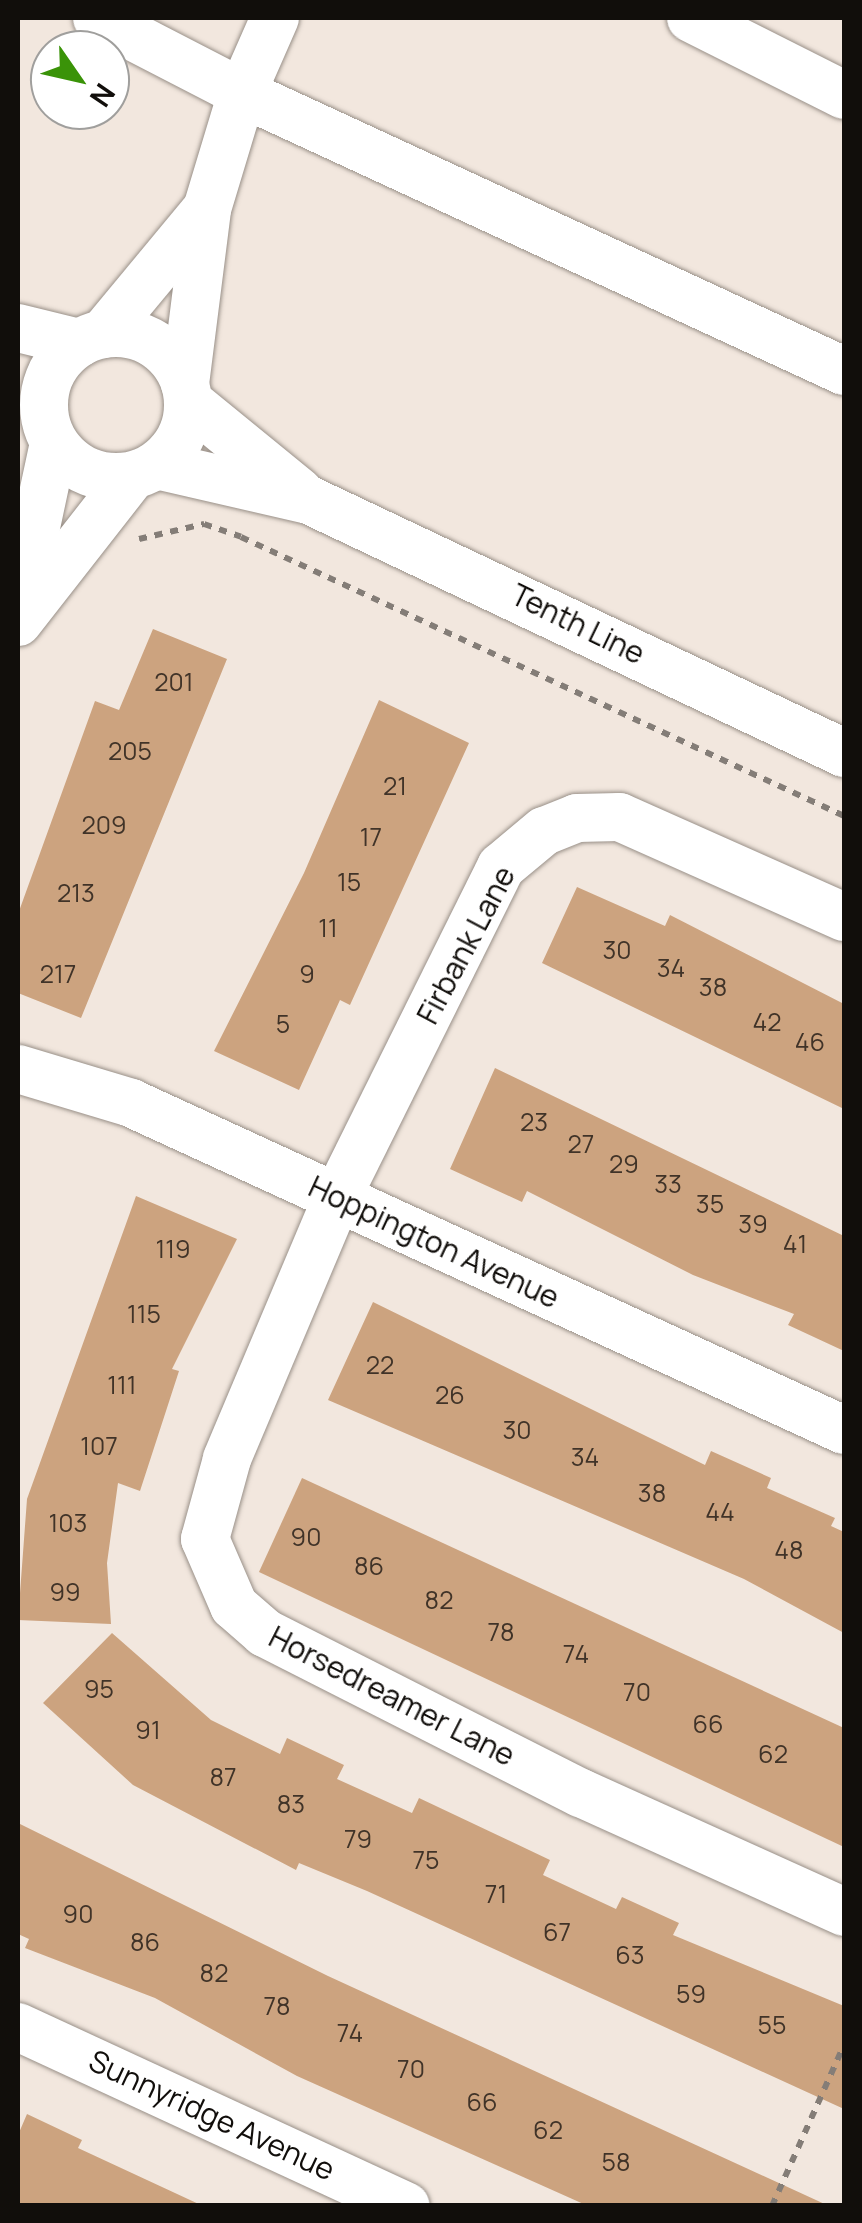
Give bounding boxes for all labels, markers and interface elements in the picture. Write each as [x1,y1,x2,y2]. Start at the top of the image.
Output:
north arrow [30,30,130,130]
text: N [82,77,125,115]
street label: Tenth Line [505,576,651,672]
house number: 201 [154,667,194,697]
house number: 205 [108,736,152,766]
house number: 21 [383,771,407,801]
house number: 209 [81,810,127,840]
house number: 17 [360,822,382,852]
street label: Firbank Lane [409,860,523,1030]
house number: 15 [337,867,361,897]
house number: 213 [57,878,95,908]
house number: 11 [318,913,338,943]
house number: 30 [602,935,632,965]
house number: 34 [657,953,685,983]
house number: 217 [40,959,76,989]
house number: 9 [299,959,315,989]
house number: 38 [699,972,727,1002]
house number: 42 [753,1007,781,1037]
house number: 5 [276,1009,290,1039]
house number: 46 [795,1027,825,1057]
house number: 23 [520,1107,548,1137]
house number: 27 [568,1129,594,1159]
house number: 29 [609,1149,639,1179]
street label: Hoppington Avenue [303,1168,565,1316]
house number: 33 [654,1169,682,1199]
house number: 35 [696,1189,724,1219]
house number: 39 [738,1209,768,1239]
house number: 41 [783,1229,807,1259]
house number: 119 [155,1234,191,1264]
house number: 115 [127,1299,161,1329]
house number: 22 [366,1350,394,1380]
house number: 111 [107,1370,137,1400]
house number: 26 [435,1380,465,1410]
house number: 30 [502,1415,532,1445]
house number: 107 [80,1431,118,1461]
house number: 34 [571,1442,599,1472]
house number: 38 [638,1478,666,1508]
house number: 44 [705,1497,735,1527]
house number: 103 [49,1508,87,1538]
house number: 90 [291,1522,321,1552]
house number: 48 [774,1535,804,1565]
house number: 86 [354,1551,384,1581]
house number: 99 [49,1577,81,1607]
house number: 82 [425,1585,453,1615]
house number: 78 [487,1617,515,1647]
street label: Horsedreamer Lane [263,1618,521,1774]
house number: 74 [563,1639,589,1669]
house number: 95 [84,1674,114,1704]
house number: 70 [623,1677,651,1707]
house number: 66 [692,1709,724,1739]
house number: 91 [135,1715,161,1745]
house number: 62 [758,1739,788,1769]
house number: 87 [209,1762,237,1792]
house number: 83 [277,1789,305,1819]
house number: 79 [344,1824,372,1854]
house number: 75 [413,1845,439,1875]
house number: 71 [485,1879,507,1909]
house number: 90 [63,1899,93,1929]
house number: 67 [543,1917,571,1947]
house number: 86 [130,1927,160,1957]
house number: 63 [615,1940,645,1970]
house number: 82 [200,1958,228,1988]
house number: 59 [676,1979,706,2009]
house number: 78 [263,1991,291,2021]
house number: 55 [758,2010,786,2040]
house number: 74 [337,2018,363,2048]
street label: Sunnyridge Avenue [84,2042,340,2188]
house number: 70 [397,2054,425,2084]
house number: 66 [466,2087,498,2117]
house number: 62 [533,2115,563,2145]
house number: 58 [602,2147,630,2177]

